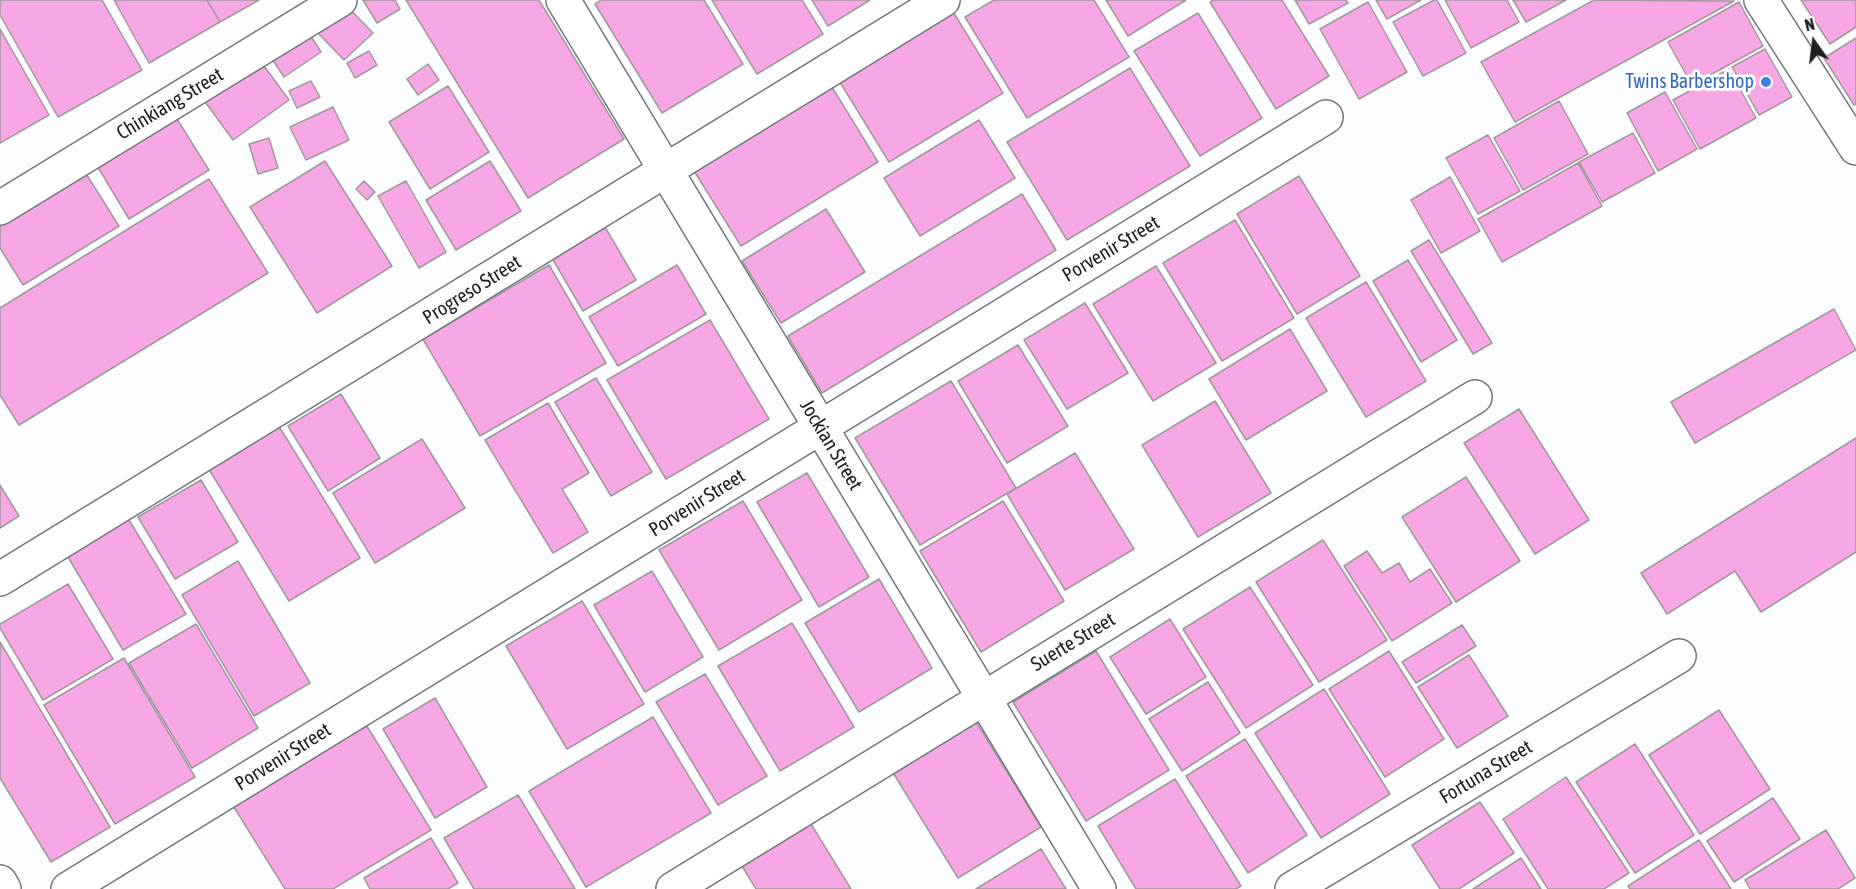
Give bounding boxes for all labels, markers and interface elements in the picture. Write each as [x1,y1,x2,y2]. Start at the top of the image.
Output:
north arrow [1784,12,1844,72]
text: N [1803,15,1816,34]
street label: Chinkiang Street [112,63,228,145]
place label: Twins Barbershop [1625,70,1754,94]
marker: Twins Barbershop [1759,75,1773,89]
street label: Porvenir Street [1058,211,1164,287]
street label: Progreso Street [418,250,526,330]
street label: Jockian Street [795,395,867,495]
street label: Porvenir Street [644,464,750,542]
street label: Suerte Street [1026,607,1120,677]
street label: Porvenir Street [230,718,336,796]
street label: Fortuna Street [1435,735,1537,809]

